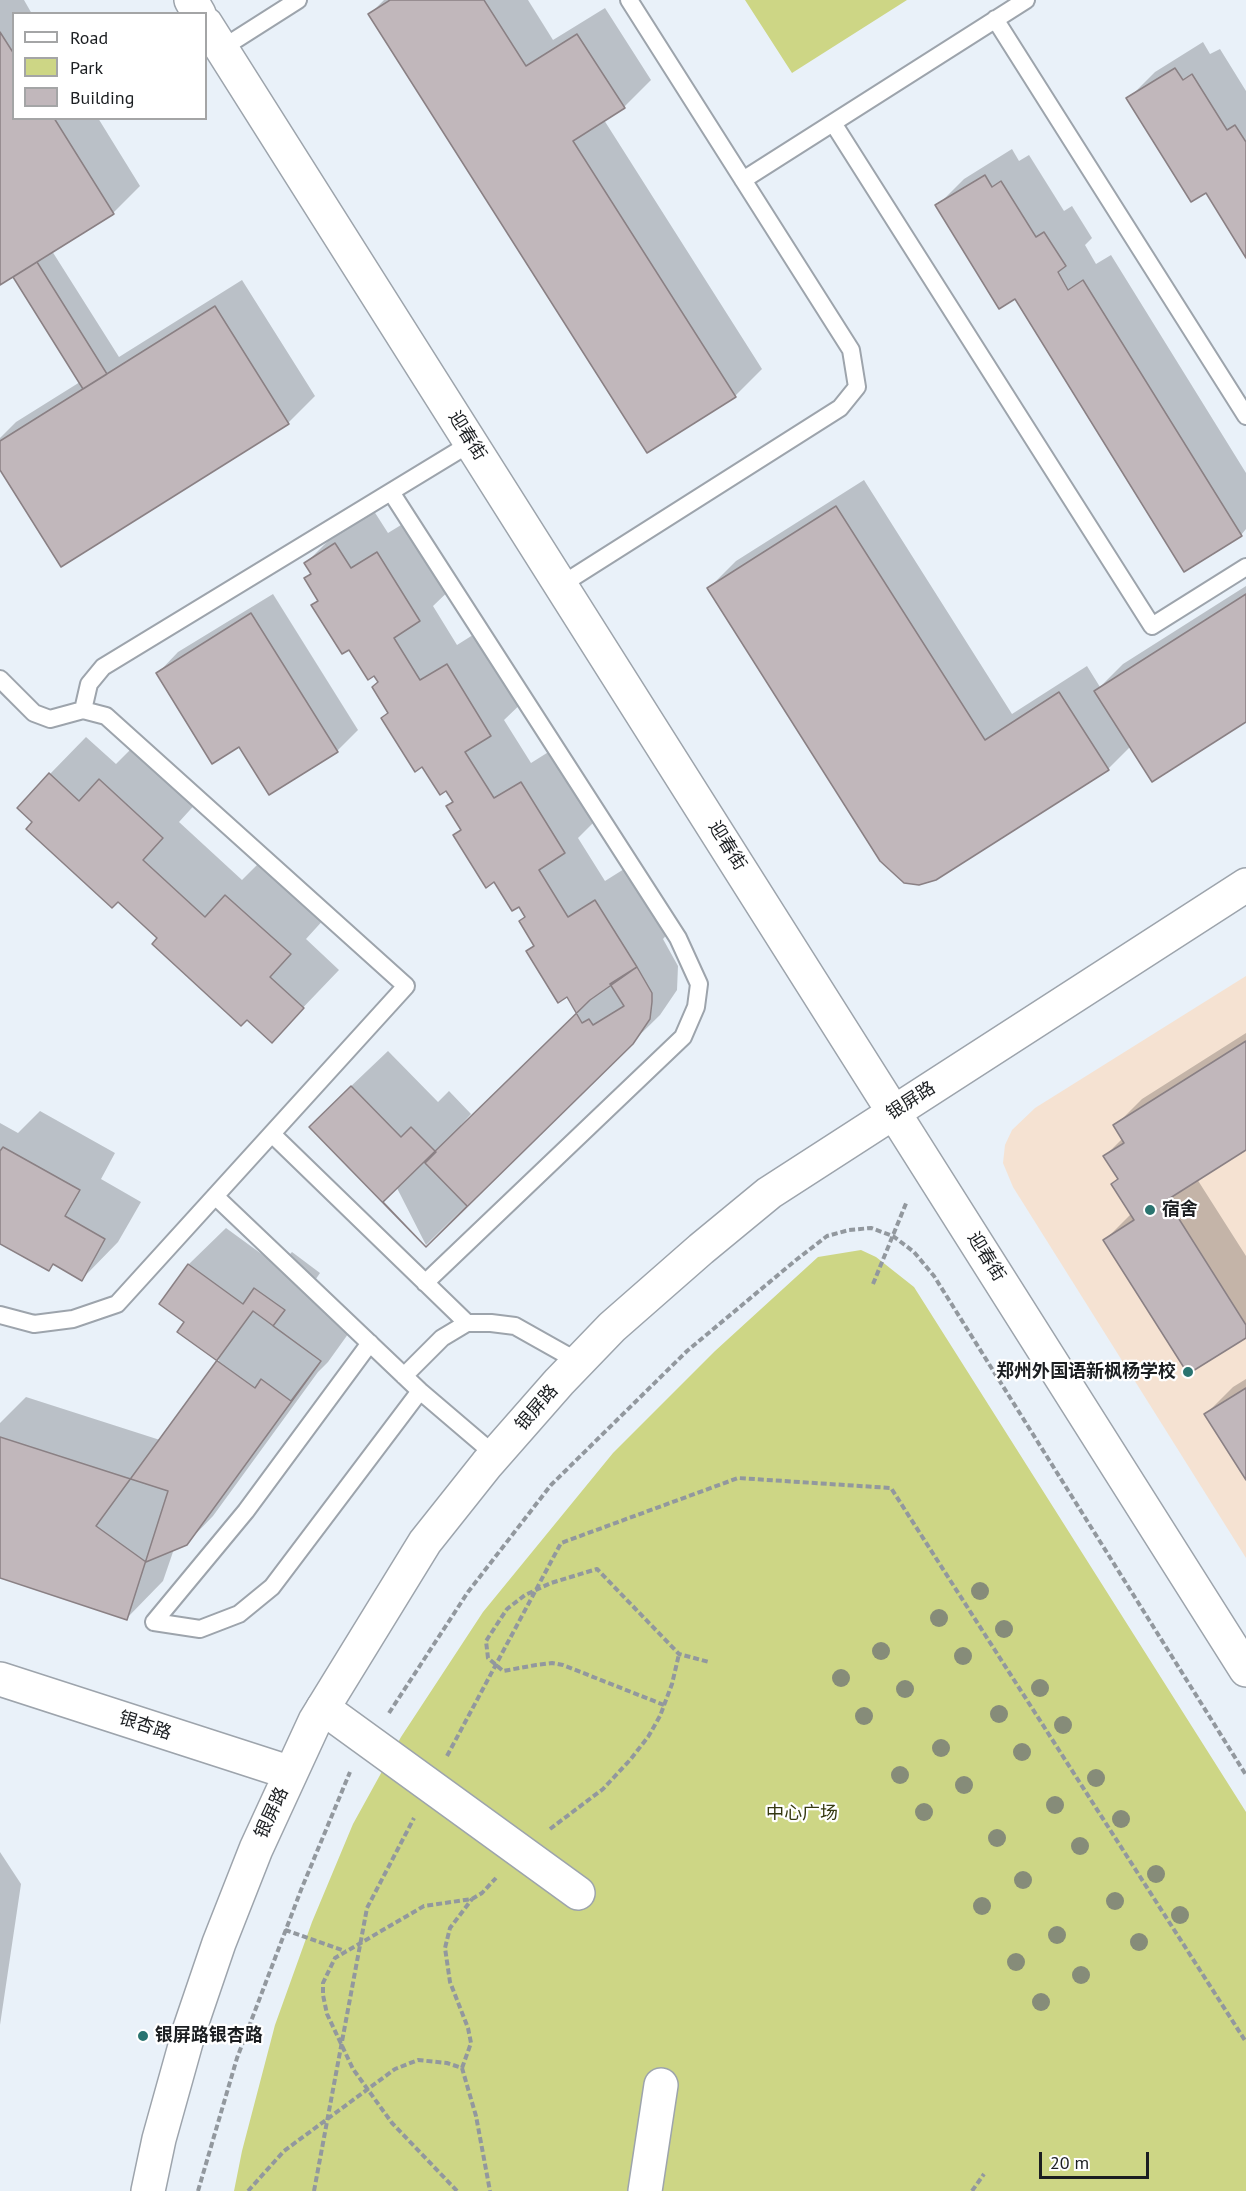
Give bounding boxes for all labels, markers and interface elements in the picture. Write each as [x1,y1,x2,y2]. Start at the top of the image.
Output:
legend [12,12,207,120]
text: Road [70,26,108,49]
text: Park [70,56,103,79]
text: Building [70,86,134,109]
street label: 迎春街 [444,407,490,465]
street label: 迎春街 [704,817,750,875]
street label: 银屏路 [882,1077,940,1125]
place label: 宿舍 [1162,1199,1198,1221]
marker: 宿舍 [1143,1203,1157,1217]
street label: 迎春街 [963,1228,1009,1286]
place label: 郑州外国语新枫杨学校 [996,1361,1176,1383]
marker: 郑州外国语新枫杨学校 [1181,1365,1195,1379]
street label: 银屏路 [511,1381,563,1435]
street label: 银杏路 [116,1707,174,1745]
street label: 银屏路 [251,1784,293,1842]
park label: 中心广场 [766,1803,838,1825]
place label: 银屏路银杏路 [155,2025,263,2047]
marker: 银屏路银杏路 [136,2029,150,2043]
scale bar [1042,2140,1152,2178]
text: 20 m [1050,2151,1089,2174]

